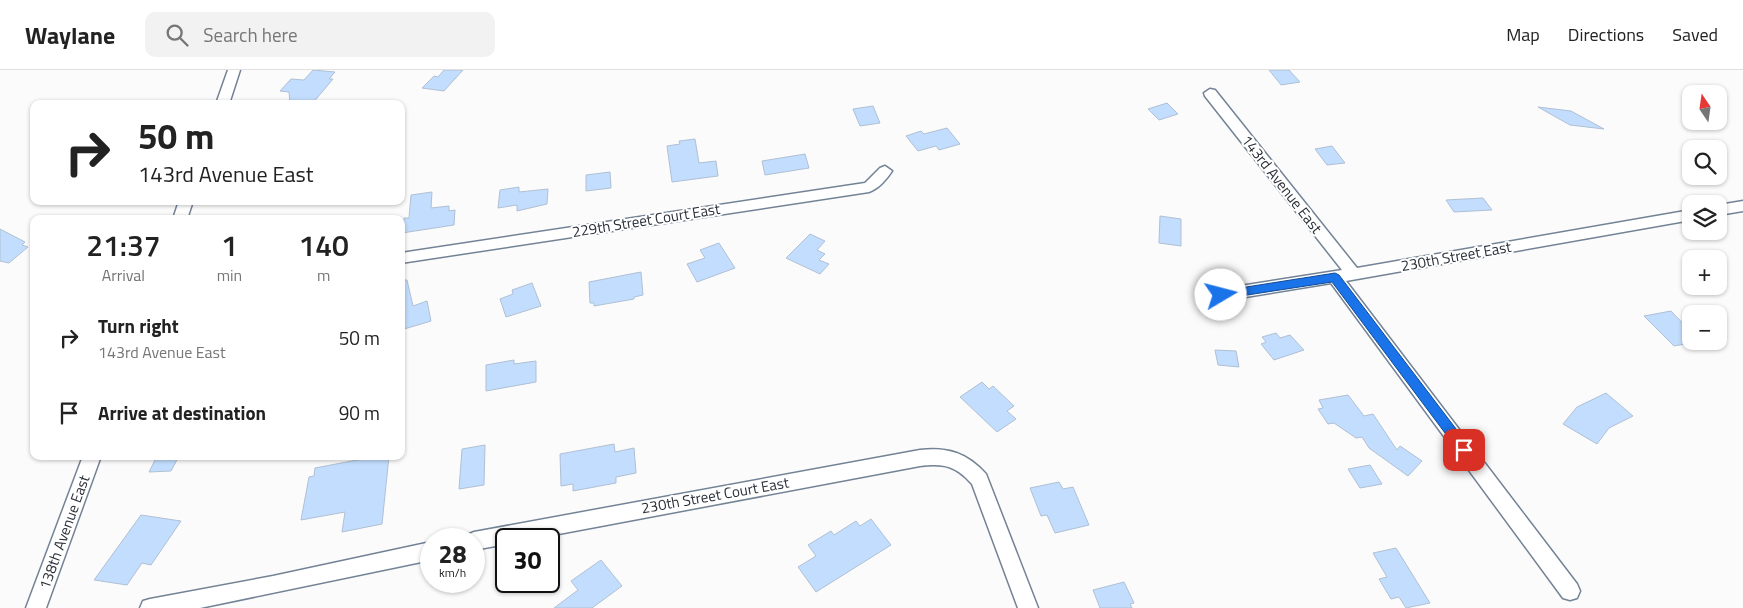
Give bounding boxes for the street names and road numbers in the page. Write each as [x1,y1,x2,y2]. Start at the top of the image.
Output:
street label: 143rd Avenue East [1236,130,1328,239]
street label: 229th Street Court East [570,197,722,243]
street label: 230th Street East [1399,235,1514,277]
street label: 138th Avenue East [33,471,96,592]
street label: 230th Street Court East [639,471,791,519]

